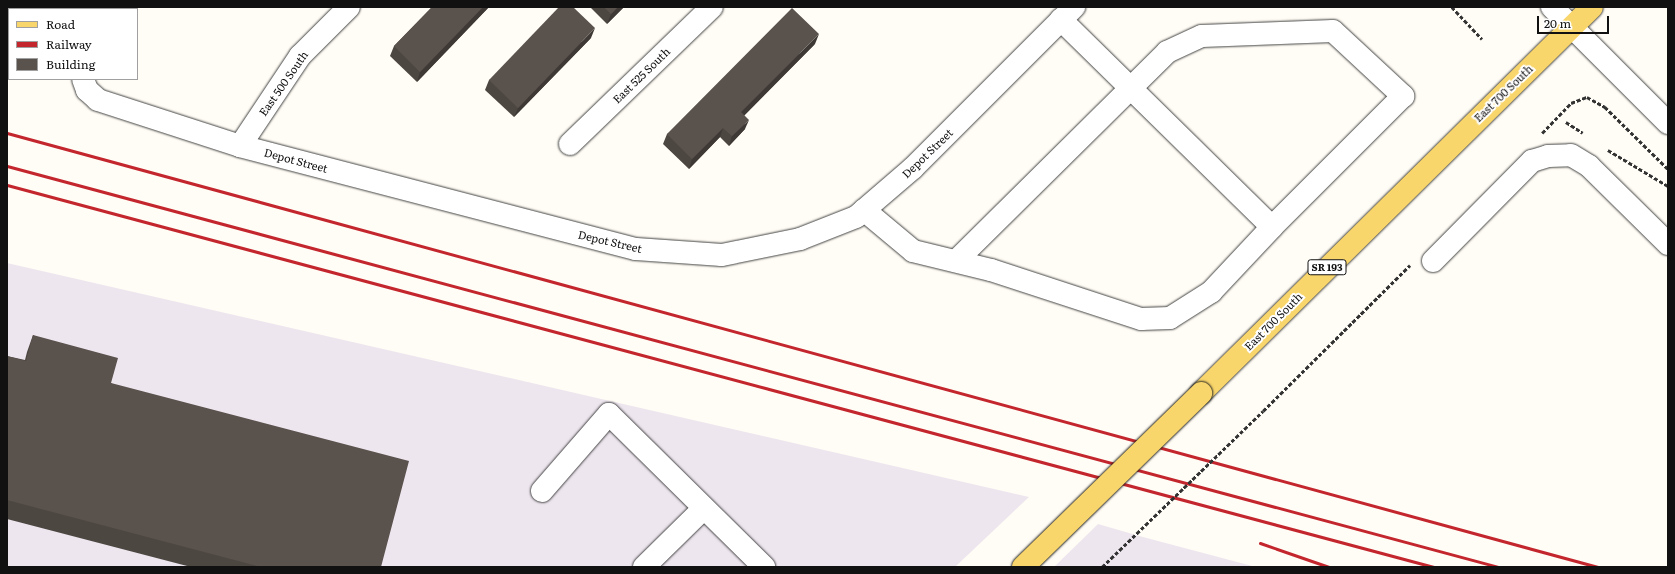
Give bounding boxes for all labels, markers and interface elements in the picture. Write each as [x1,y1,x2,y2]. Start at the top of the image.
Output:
legend [8,8,138,80]
scale bar [1539,8,1611,34]
text: 20 m [1544,14,1571,32]
text: Road [46,15,75,33]
text: Railway [46,35,92,53]
street label: East 525 South [610,44,672,106]
street label: East 500 South [256,48,310,118]
text: Building [46,55,95,73]
street label: East 700 South [1471,62,1535,124]
street label: Depot Street [899,126,955,180]
street label: Depot Street [263,145,329,175]
street label: Depot Street [577,227,643,255]
road number: SR 193 [1307,259,1347,275]
street label: East 700 South [1241,289,1305,353]

